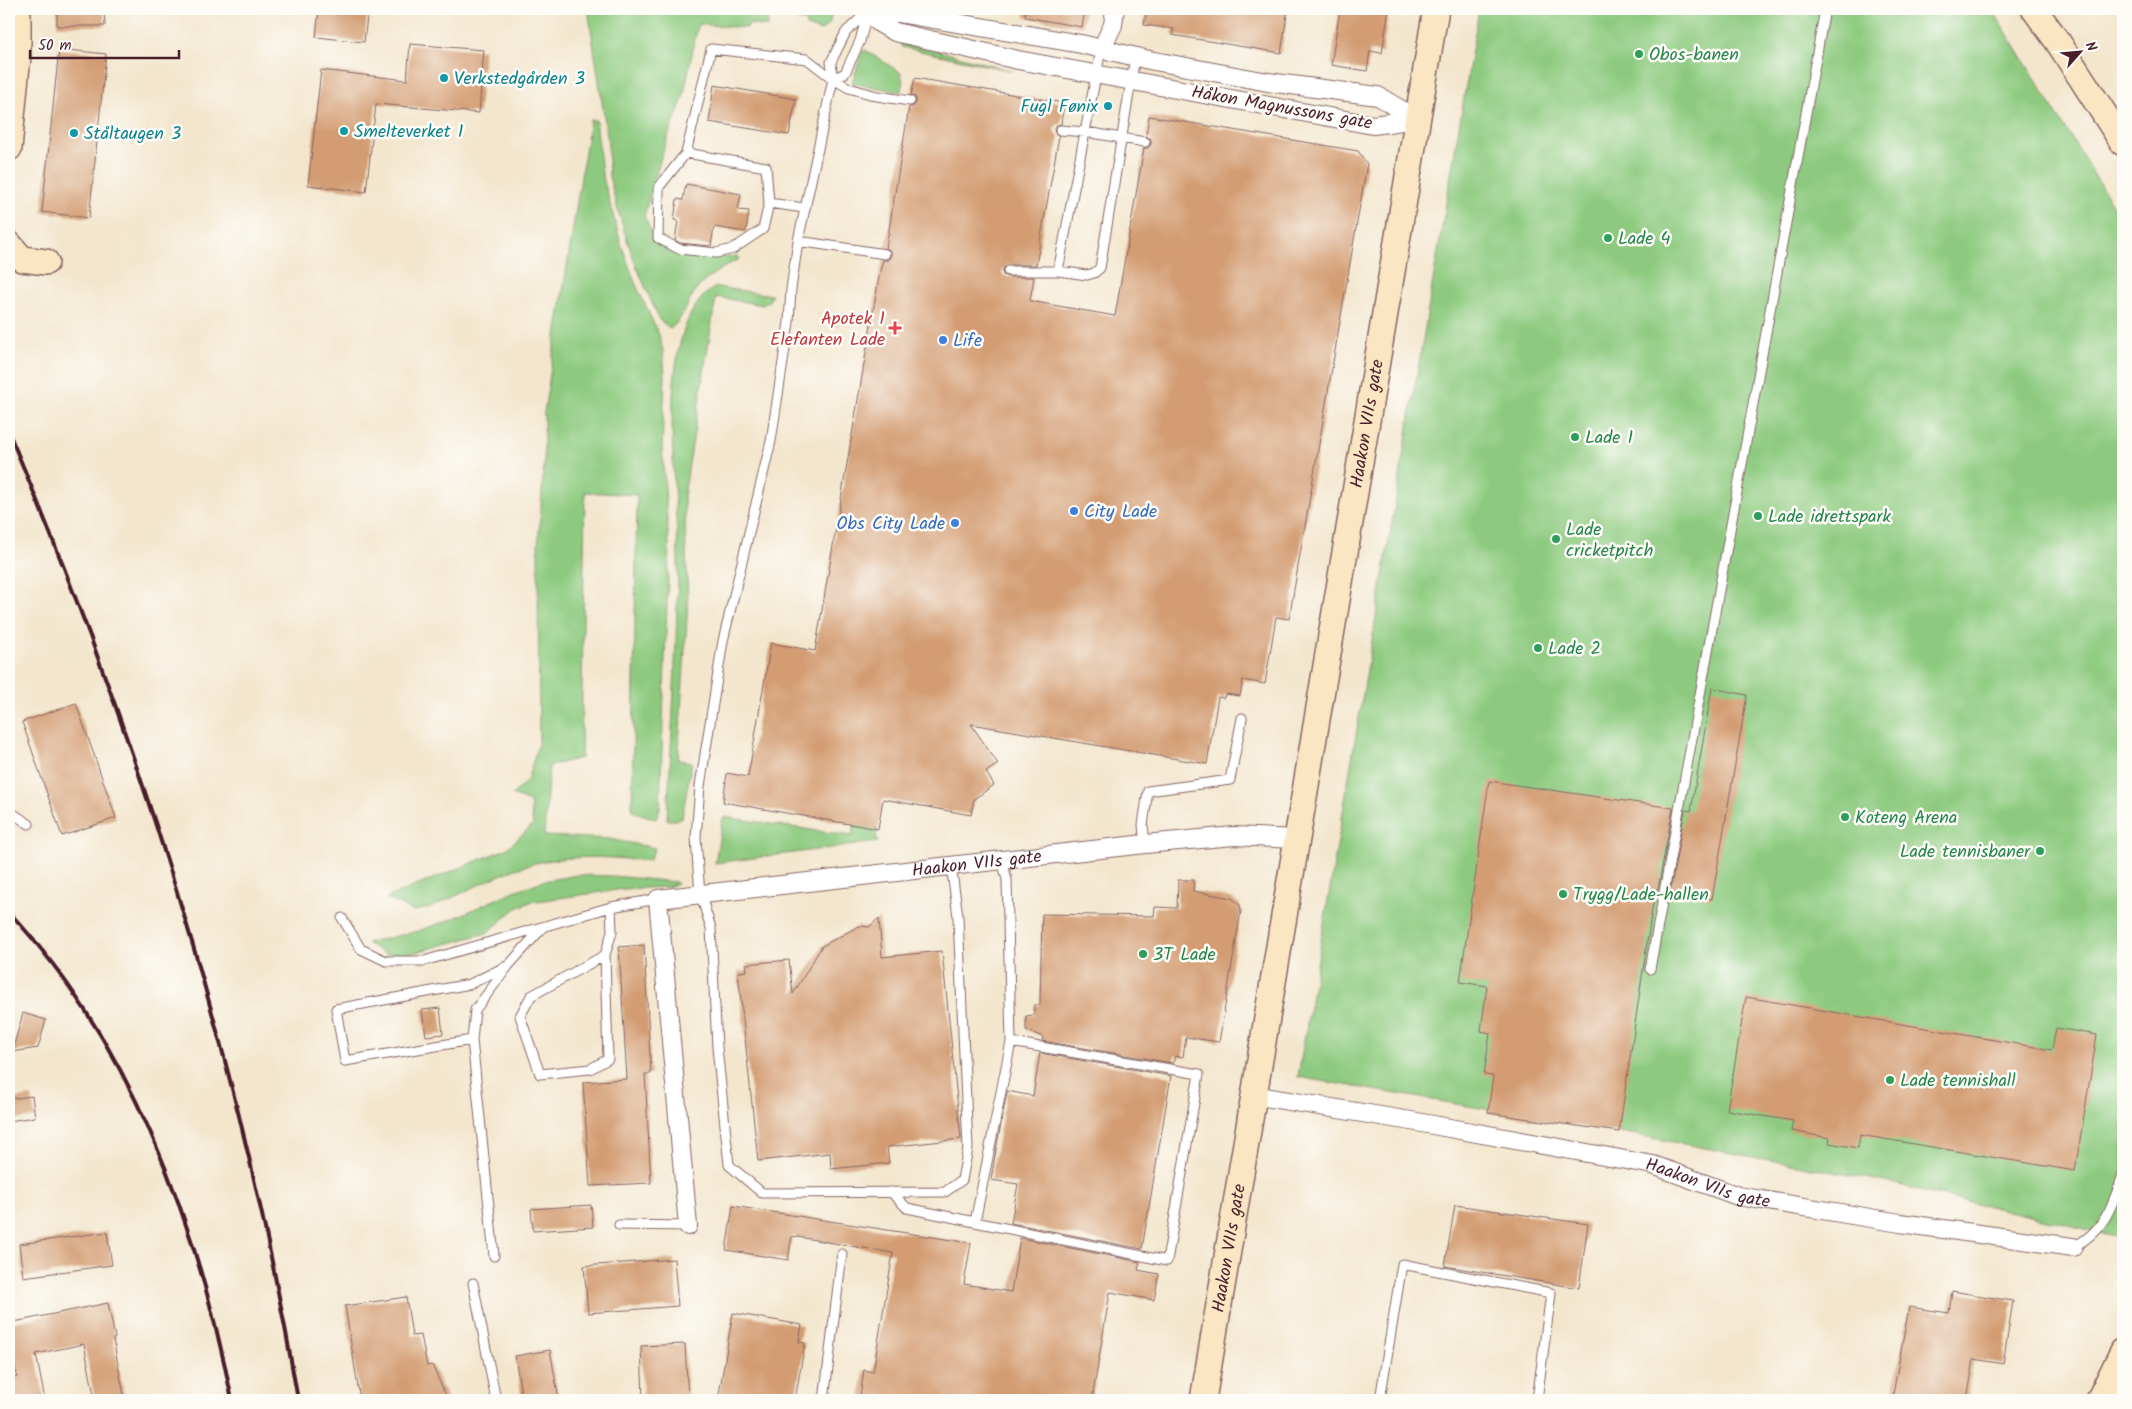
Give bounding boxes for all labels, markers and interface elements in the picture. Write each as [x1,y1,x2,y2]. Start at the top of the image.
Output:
scale bar [30,28,179,60]
north arrow [2054,28,2104,78]
text: 50 m [38,34,72,58]
text: N [2079,38,2103,56]
place label: Obos-banen [1649,41,1739,70]
marker: Obos-banen [1633,48,1645,60]
place label: Verkstedgården 3 [454,65,585,94]
marker: Verkstedgården 3 [438,72,450,84]
street label: Håkon Magnussons gate [1189,78,1375,139]
place label: Fugl Fønix [1021,93,1098,122]
marker: Fugl Fønix [1102,100,1114,112]
place label: Smelteverket 1 [354,118,464,147]
place label: Ståltaugen 3 [84,120,181,149]
marker: Smelteverket 1 [338,125,350,137]
marker: Ståltaugen 3 [68,127,80,139]
place label: Lade 4 [1618,225,1671,254]
marker: Lade 4 [1602,232,1614,244]
place label: Apotek 1 Elefanten Lade [770,305,885,355]
marker: Apotek 1 Elefanten Lade [889,322,901,334]
place label: Life [953,327,982,356]
marker: Life [937,334,949,346]
street label: Haakon VIIs gate [1343,357,1393,490]
place label: Lade 1 [1585,424,1633,453]
marker: Lade 1 [1569,431,1581,443]
place label: City Lade [1084,498,1157,527]
place label: Lade idrettspark [1768,503,1891,532]
marker: City Lade [1068,505,1080,517]
place label: Obs City Lade [837,510,945,539]
marker: Lade idrettspark [1752,510,1764,522]
place label: Lade cricketpitch [1566,516,1653,566]
marker: Obs City Lade [949,517,961,529]
marker: Lade cricketpitch [1550,533,1562,545]
place label: Lade 2 [1548,635,1601,664]
marker: Lade 2 [1532,642,1544,654]
place label: Koteng Arena [1855,804,1957,833]
marker: Koteng Arena [1839,811,1851,823]
place label: Lade tennisbaner [1900,838,2031,867]
street label: Haakon VIIs gate [910,843,1043,886]
marker: Lade tennisbaner [2034,845,2046,857]
place label: Trygg/Lade-hallen [1573,881,1709,910]
marker: Trygg/Lade-hallen [1557,888,1569,900]
place label: 3T Lade [1153,941,1215,970]
marker: 3T Lade [1137,948,1149,960]
place label: Lade tennishall [1900,1067,2016,1096]
marker: Lade tennishall [1884,1074,1896,1086]
street label: Haakon VIIs gate [1643,1151,1772,1217]
street label: Haakon VIIs gate [1205,1182,1255,1315]

